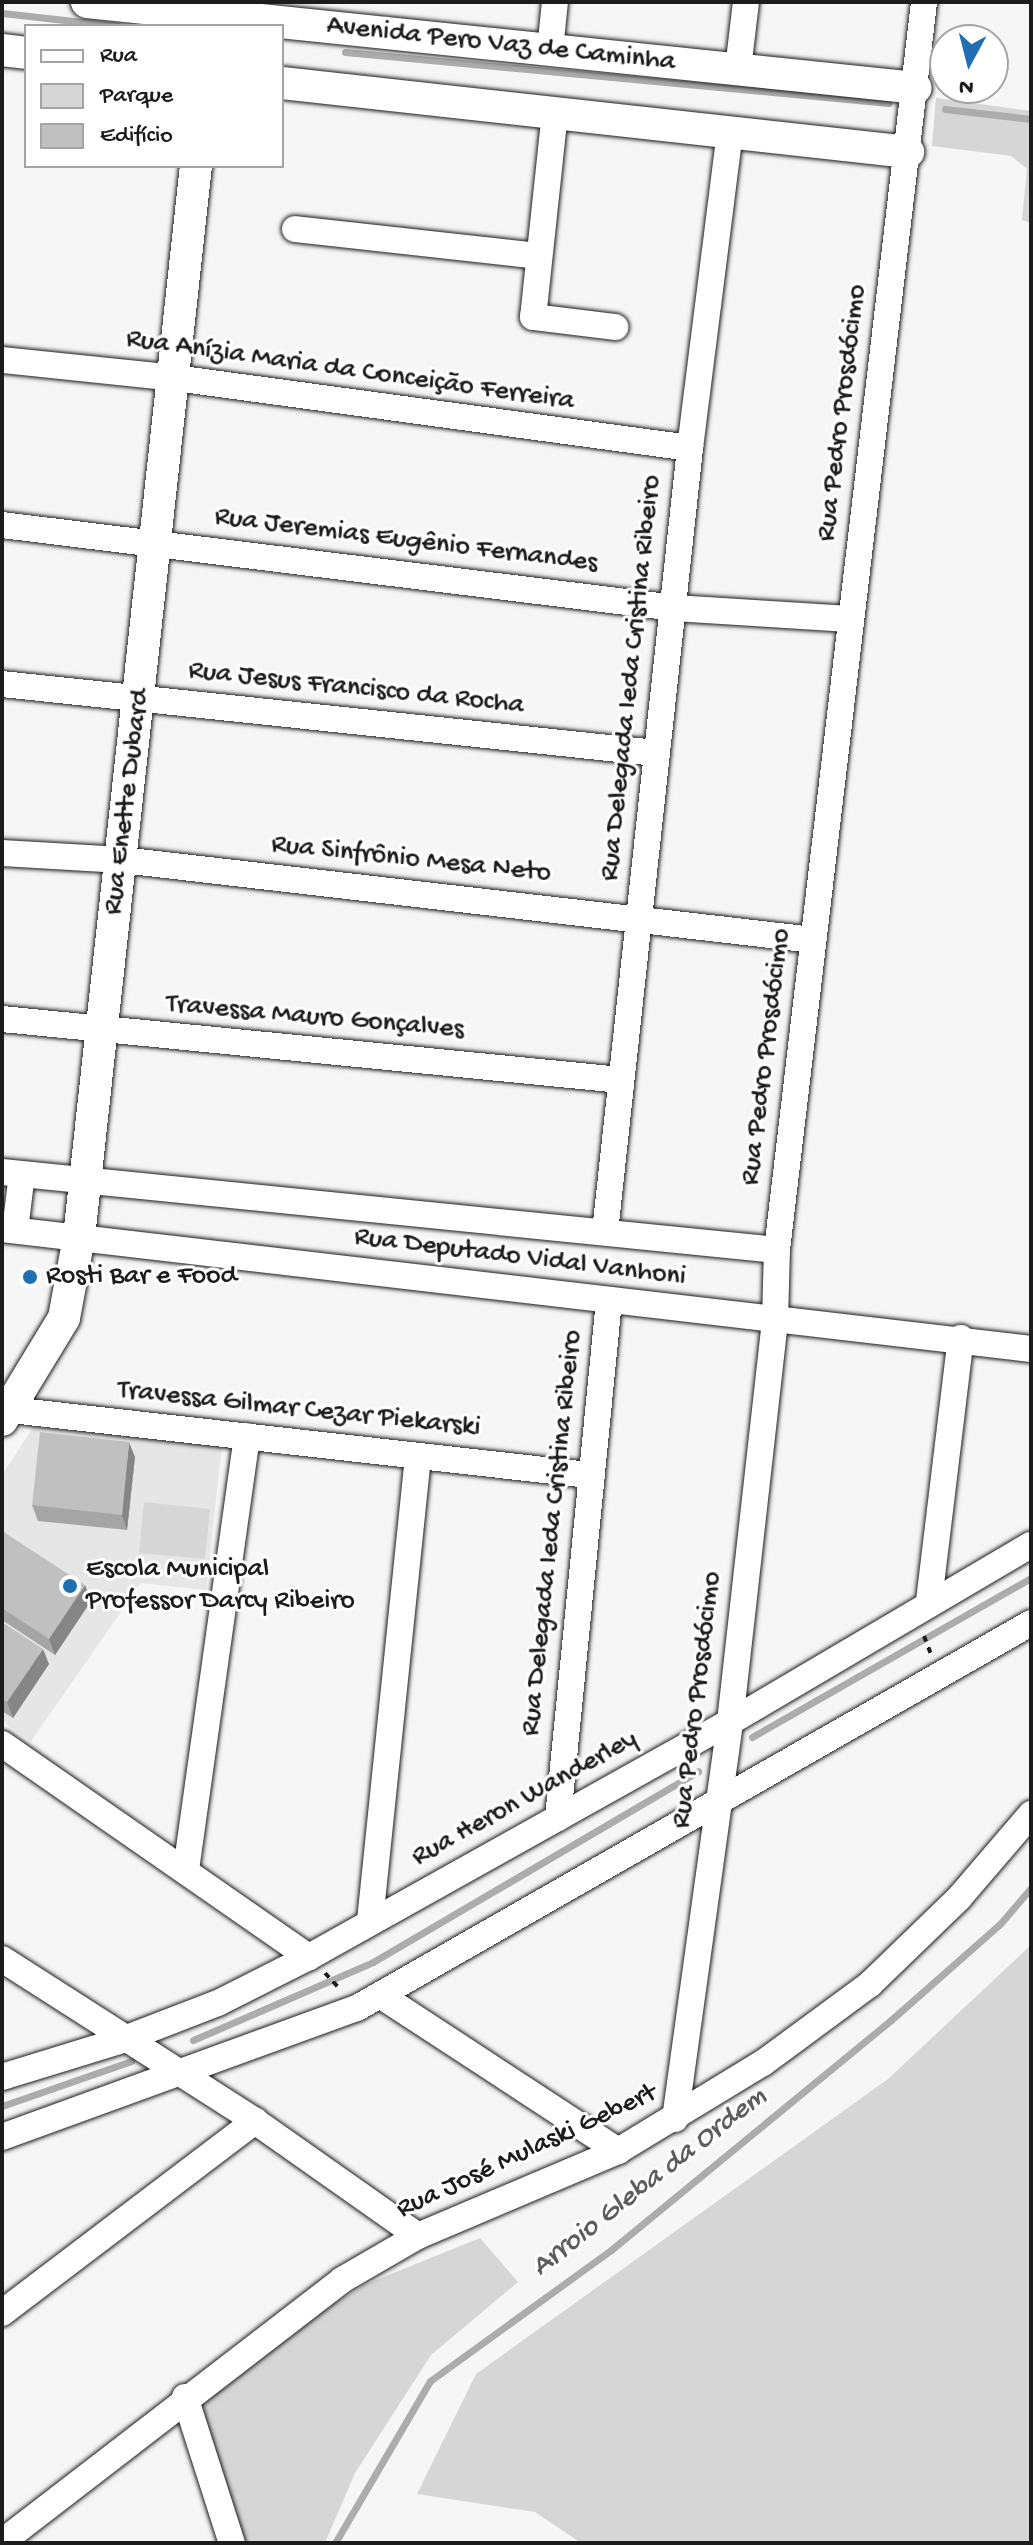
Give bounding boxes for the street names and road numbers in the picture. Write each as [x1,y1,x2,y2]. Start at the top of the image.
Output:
street label: Avenida Pero Vaz de Caminha [325,10,677,80]
street label: Rua Pedro Prosdócimo [811,283,875,543]
street label: Rua Anízia Maria da Conceição Ferreira [124,323,576,419]
street label: Rua Delegada Ieda Cristina Ribeiro [594,473,670,883]
street label: Rua Jeremias Eugênio Fernandes [213,501,599,581]
street label: Rua Jesus Francisco da Rocha [187,655,525,723]
street label: Rua Enette Dubard [97,687,159,917]
street label: Rua Sinfrônio Mesa Neto [270,829,552,891]
street label: Rua Pedro Prosdócimo [735,927,799,1187]
street label: Travessa Mauro Gonçalves [165,988,465,1048]
street label: Rua Deputado Vidal Vanhoni [352,1221,688,1295]
street label: Rua Delegada Ieda Cristina Ribeiro [515,1328,591,1738]
street label: Travessa Gilmar Cezar Piekarski [116,1374,482,1446]
street label: Rua Pedro Prosdócimo [666,1570,730,1830]
street label: Rua Heron Wanderley [406,1723,644,1875]
street label: Rua José Mulaski Gebert [392,2077,662,2227]

